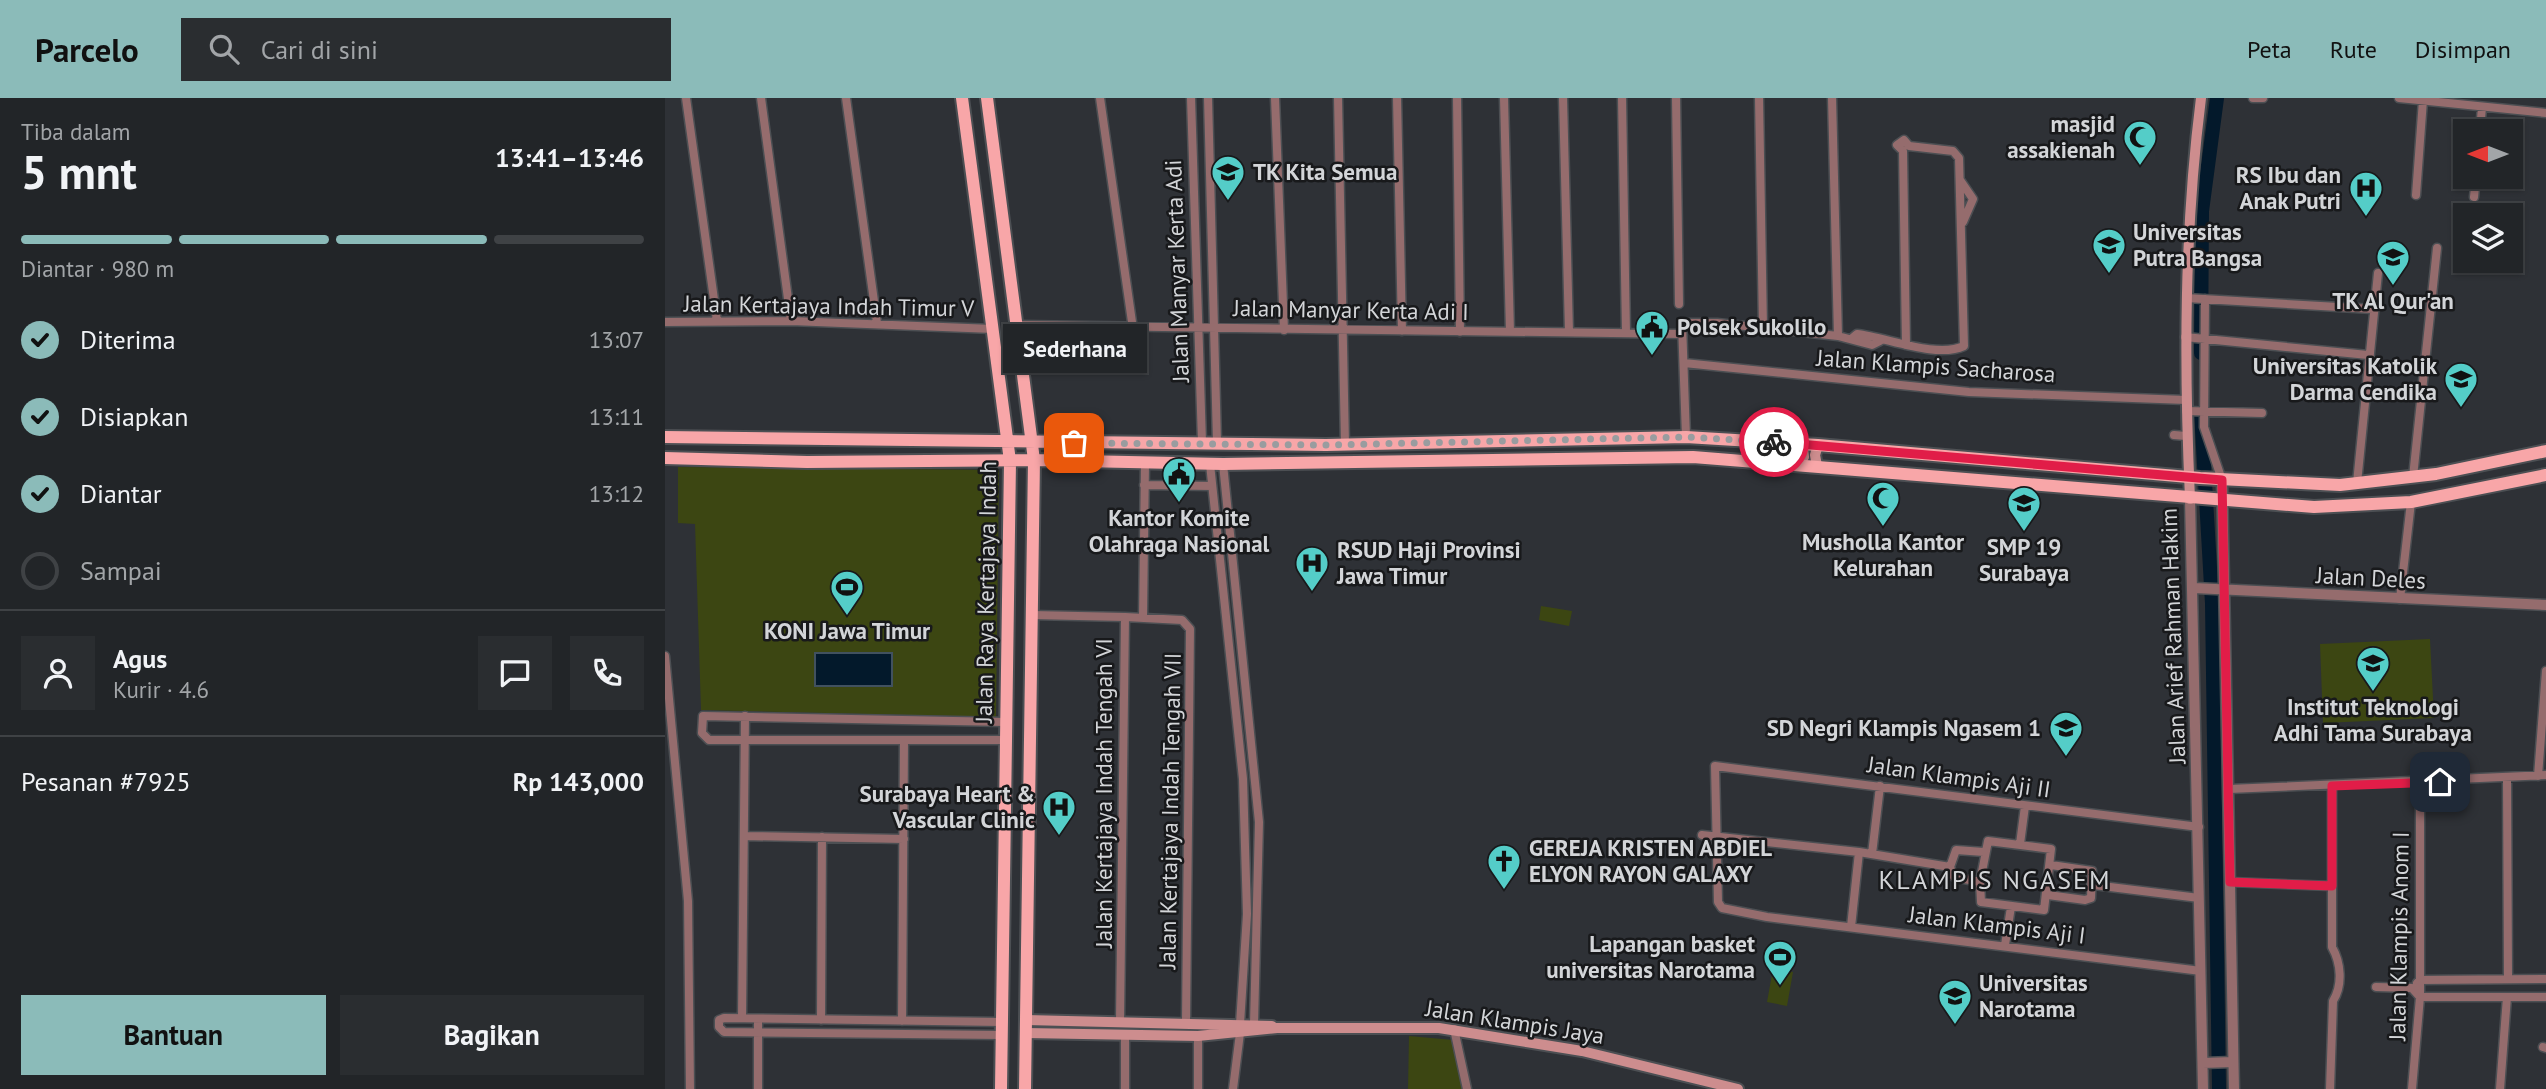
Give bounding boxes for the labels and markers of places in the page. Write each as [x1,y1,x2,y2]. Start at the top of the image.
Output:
place label: masjid assakienah [2007,109,2115,164]
mosque icon: masjid assakienah [2121,118,2159,167]
school or university icon: TK Kita Semua [1209,153,1247,202]
place label: TK Kita Semua [1253,157,1397,186]
place label: RS Ibu dan Anak Putri [2236,160,2341,215]
hospital icon: RS Ibu dan Anak Putri [2347,169,2385,218]
place label: Universitas Putra Bangsa [2133,217,2262,272]
school or university icon: Universitas Putra Bangsa [2090,226,2128,275]
school or university icon: TK Al Qur'an [2374,238,2412,287]
place label: TK Al Qur'an [2332,286,2454,315]
public building icon: Polsek Sukolilo [1633,308,1671,357]
place label: Polsek Sukolilo [1677,312,1826,341]
callout: Sederhana [1002,324,1146,373]
place label: Universitas Katolik Darma Cendika [2253,351,2438,406]
school or university icon: Universitas Katolik Darma Cendika [2442,360,2480,409]
pin [1044,413,1104,473]
public building icon: Kantor Komite Olahraga Nasional [1160,455,1198,504]
mosque icon: Musholla Kantor Kelurahan [1864,479,1902,528]
school or university icon: SMP 19 Surabaya [2005,484,2043,533]
place label: Kantor Komite Olahraga Nasional [1089,503,1270,558]
place label: Musholla Kantor Kelurahan [1802,527,1965,582]
place label: SMP 19 Surabaya [1979,532,2069,587]
place label: RSUD Haji Provinsi Jawa Timur [1336,535,1521,590]
hospital icon: RSUD Haji Provinsi Jawa Timur [1293,544,1331,593]
sports icon: KONI Jawa Timur [828,568,866,617]
place label: KONI Jawa Timur [764,616,931,645]
school or university icon: Institut Teknologi Adhi Tama Surabaya [2354,644,2392,693]
place label: Institut Teknologi Adhi Tama Surabaya [2274,692,2472,747]
school or university icon: SD Negri Klampis Ngasem 1 [2047,709,2085,758]
place label: SD Negri Klampis Ngasem 1 [1767,713,2041,742]
pin [2410,752,2470,812]
place label: Surabaya Heart & Vascular Clinic [860,779,1035,834]
hospital icon: Surabaya Heart & Vascular Clinic [1040,788,1078,837]
place label: GEREJA KRISTEN ABDIEL ELYON RAYON GALAXY [1529,833,1772,888]
church icon: GEREJA KRISTEN ABDIEL ELYON RAYON GALAXY [1485,842,1523,891]
place label: Lapangan basket universitas Narotama [1546,929,1755,984]
sports icon: Lapangan basket universitas Narotama [1761,938,1799,987]
place label: Universitas Narotama [1979,968,2088,1023]
school or university icon: Universitas Narotama [1936,977,1974,1026]

